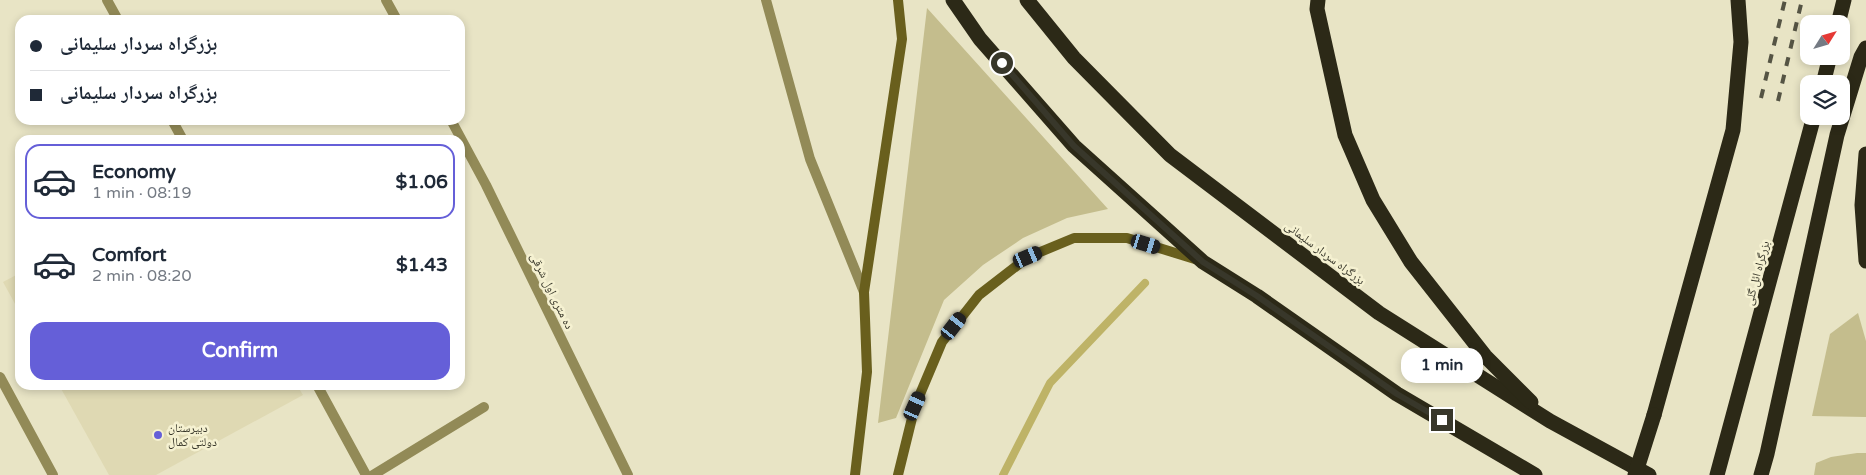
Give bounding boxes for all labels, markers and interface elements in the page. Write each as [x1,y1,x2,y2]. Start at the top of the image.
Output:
north arrow [1800,15,1850,65]
map controls [1800,15,1850,125]
text: بزرگراه سردار سلیمانی [60,33,217,55]
route start [991,52,1013,74]
button: layers [1800,75,1850,125]
text: بزرگراه سردار سلیمانی [60,82,217,104]
icon: car [32,159,77,204]
text: Economy [92,161,176,183]
text: $1.06 [396,171,448,193]
text: 1 min · 08:19 [92,183,191,203]
street label: بزرگراه سردار سلیمانی [1282,218,1368,288]
car [1129,232,1162,256]
street label: بزرگراه ائل گلی [1742,239,1773,307]
icon: car [32,242,77,287]
text: Comfort [92,244,166,266]
car [1011,244,1044,270]
street label: ده متری اول شرقی [528,251,576,331]
text: $1.43 [396,254,448,276]
text: 2 min · 08:20 [92,266,191,286]
car [938,310,969,342]
button: Confirm [30,322,450,380]
callout: 1 min [1401,348,1483,382]
text: 1 min [1421,355,1463,375]
car [902,389,927,423]
route end [1431,409,1453,431]
place label: دبیرستان دولتی کمال [168,421,217,449]
marker: دبیرستان دولتی کمال [152,429,164,441]

